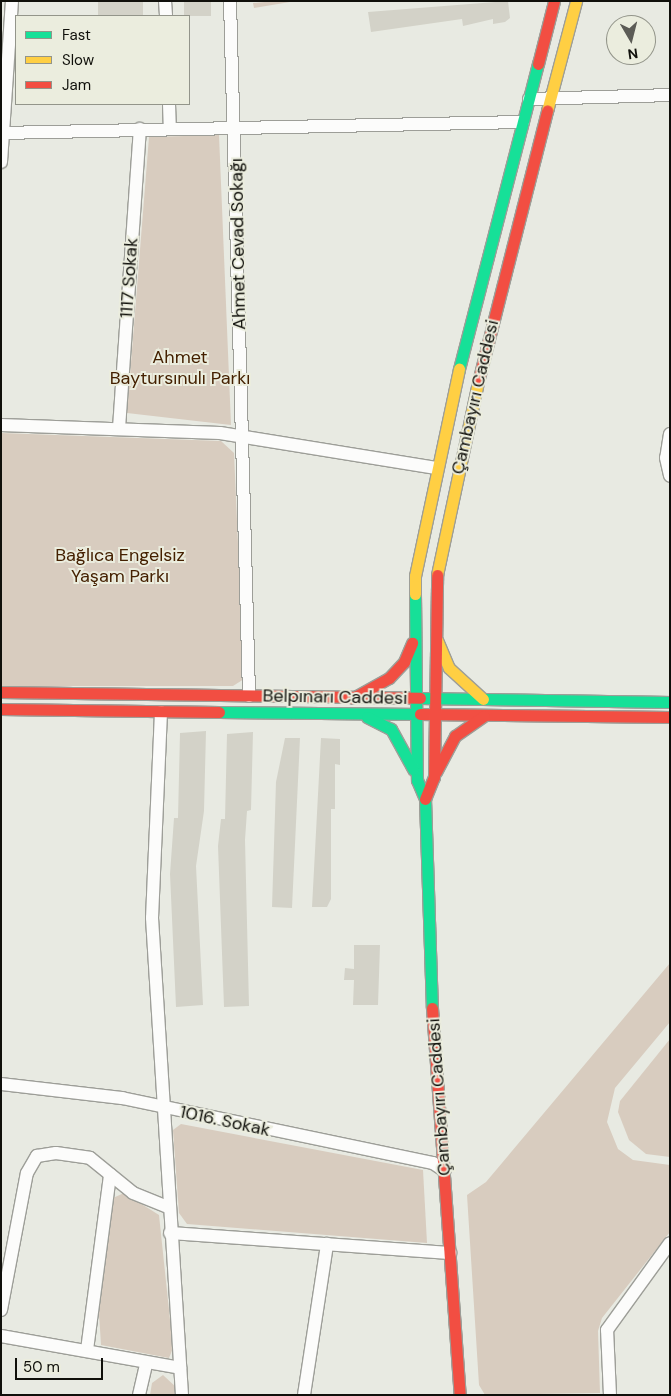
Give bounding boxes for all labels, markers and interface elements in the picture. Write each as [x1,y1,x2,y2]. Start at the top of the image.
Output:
legend [15,15,190,105]
north arrow [606,15,656,65]
text: Fast [62,25,91,45]
text: N [627,44,639,63]
text: Slow [62,50,94,70]
text: Jam [62,75,91,95]
street label: Ahmet Cevad Sokağı [226,158,250,330]
street label: 1117 Sokak [115,237,143,319]
street label: Çambayırı Caddesi [447,318,503,476]
park label: Ahmet Baytursınulı Parkı [110,347,250,389]
park label: Bağlıca Engelsiz Yaşam Parkı [55,545,185,588]
street label: Belpınarı Caddesi [262,685,408,709]
street label: Çambayırı Caddesi [423,1018,455,1176]
street label: 1016. Sokak [178,1101,272,1141]
scale bar [18,1348,105,1380]
text: 50 m [23,1357,60,1377]

